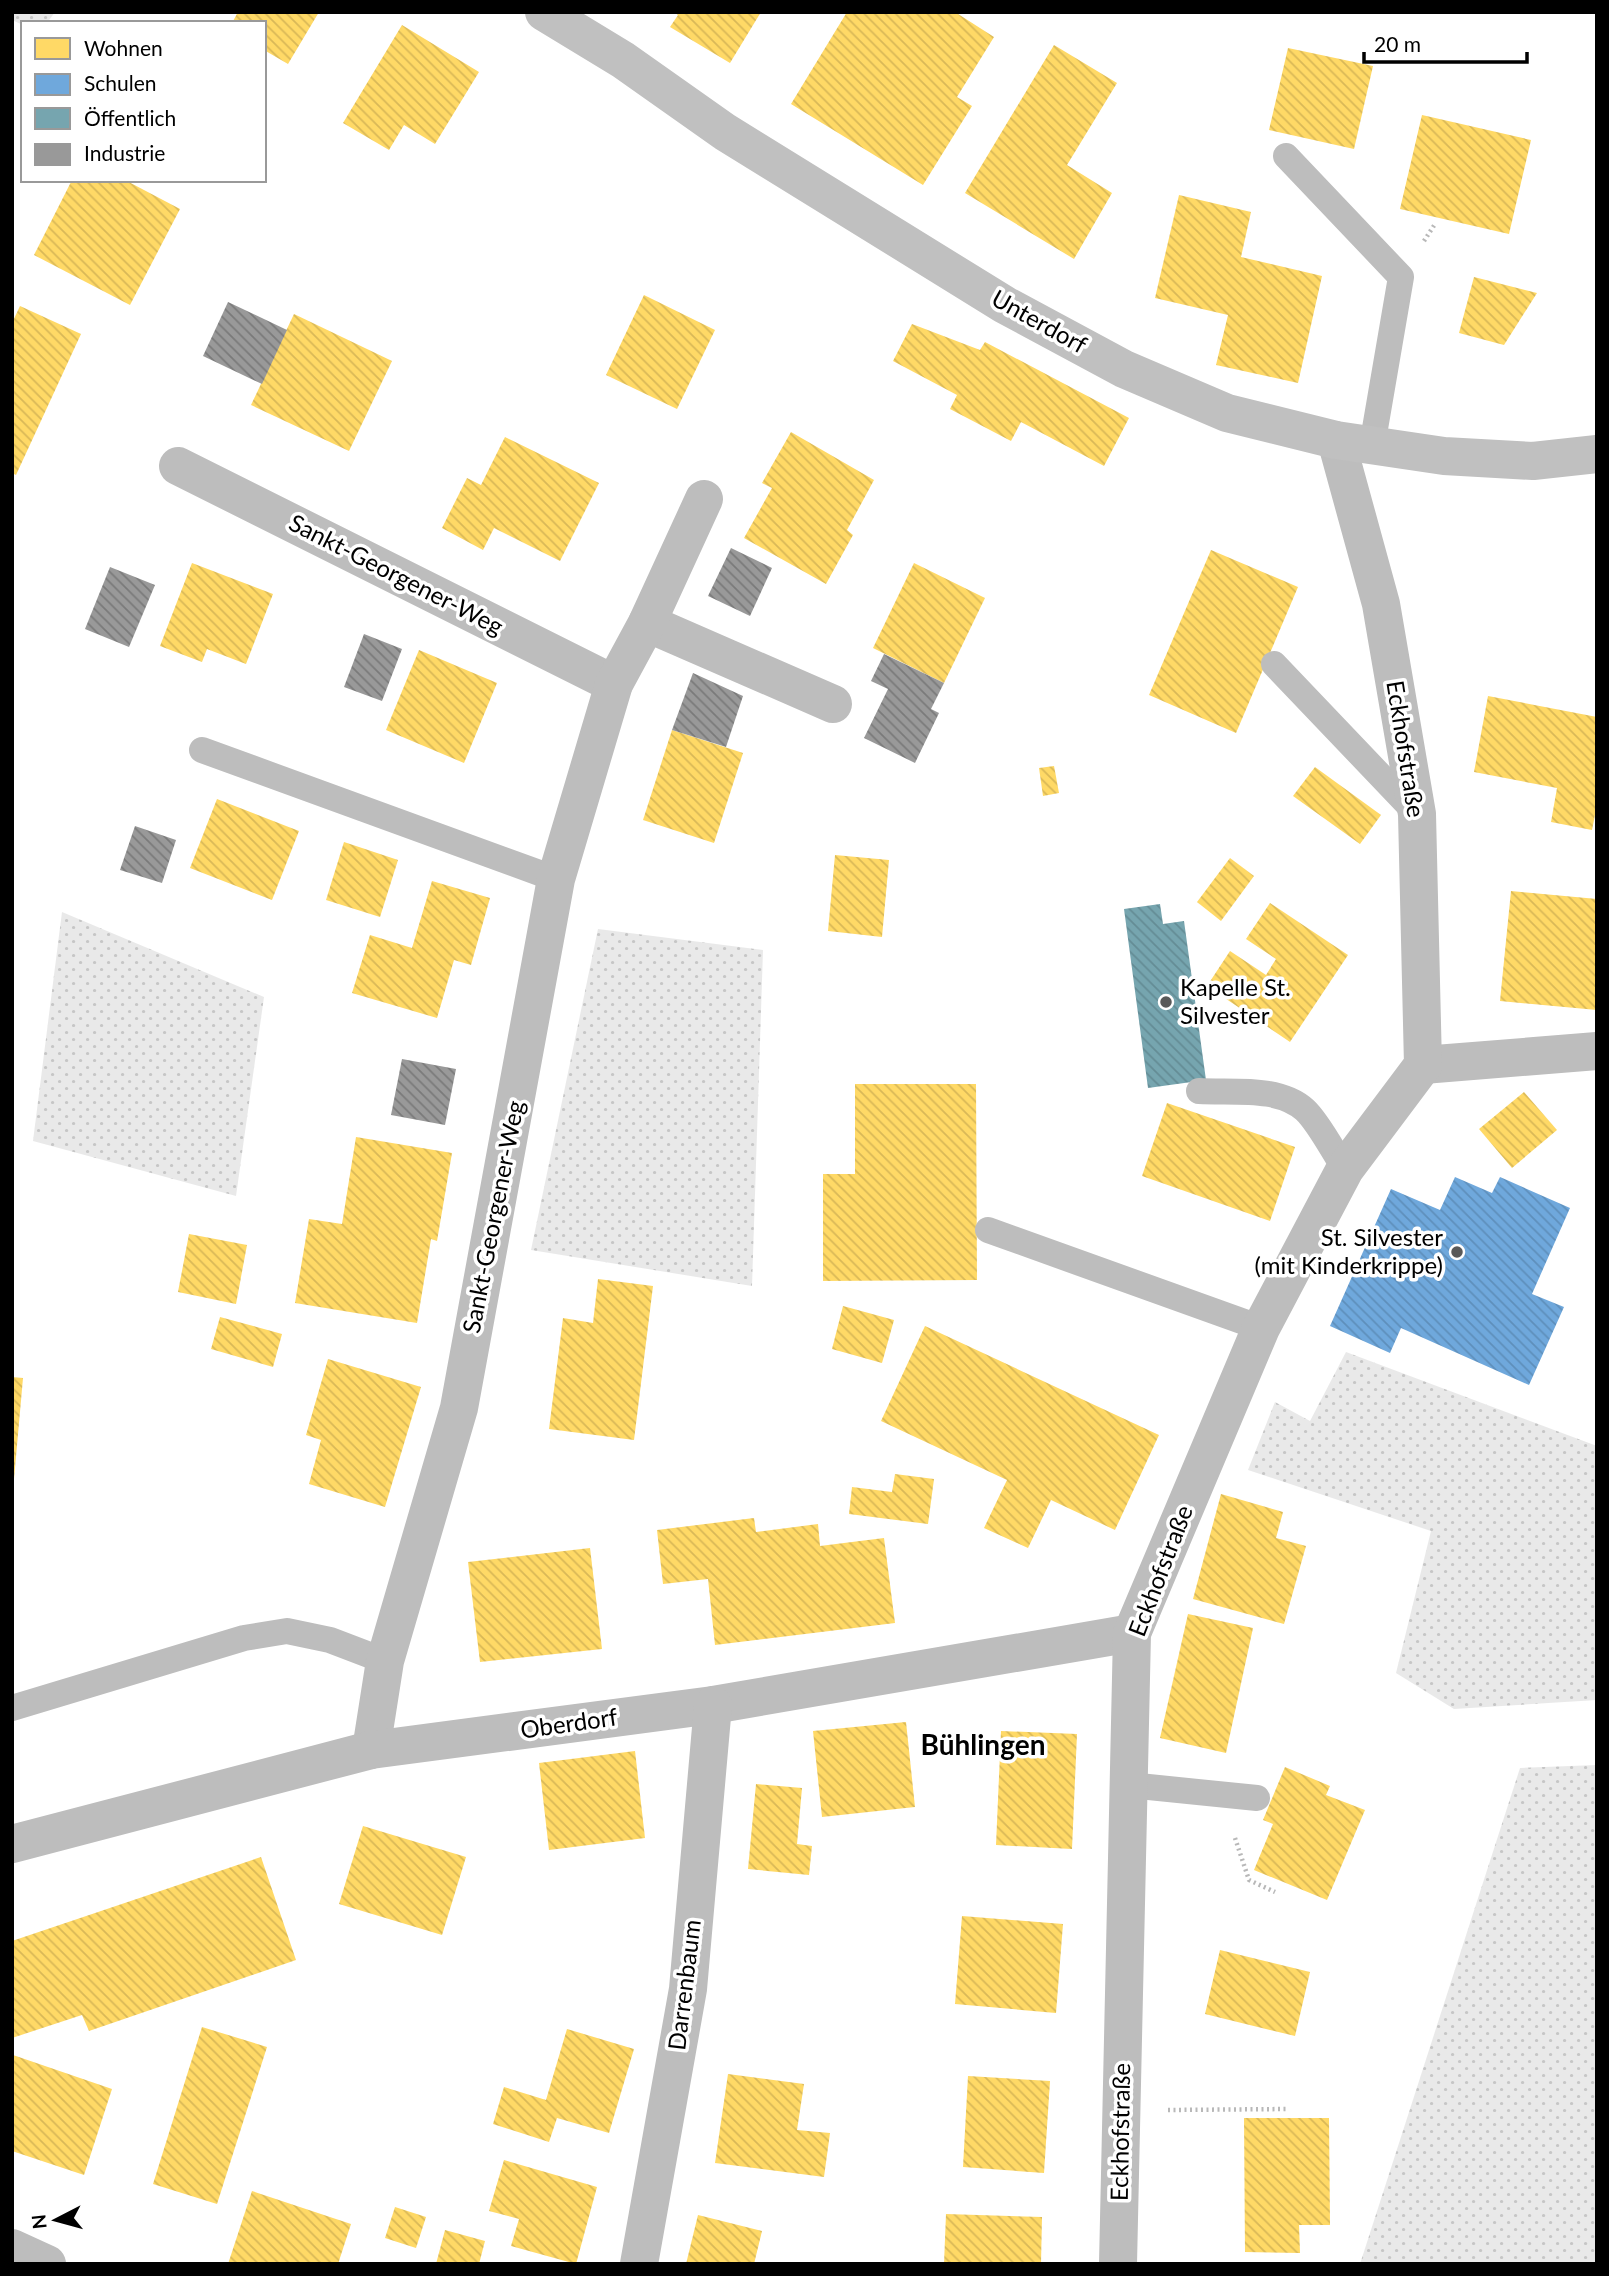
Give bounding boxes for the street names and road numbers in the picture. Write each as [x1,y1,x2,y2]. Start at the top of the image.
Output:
street label: Unterdorf [987,283,1093,359]
street label: Sankt-Georgener-Weg [285,507,509,640]
street label: Eckhofstraße [1381,678,1432,819]
street label: Sankt-Georgener-Weg [456,1098,529,1336]
street label: Eckhofstraße [1121,1501,1198,1640]
street label: Oberdorf [518,1701,620,1744]
street label: Darrenbaum [661,1918,706,2052]
street label: Eckhofstraße [1104,2063,1135,2201]

